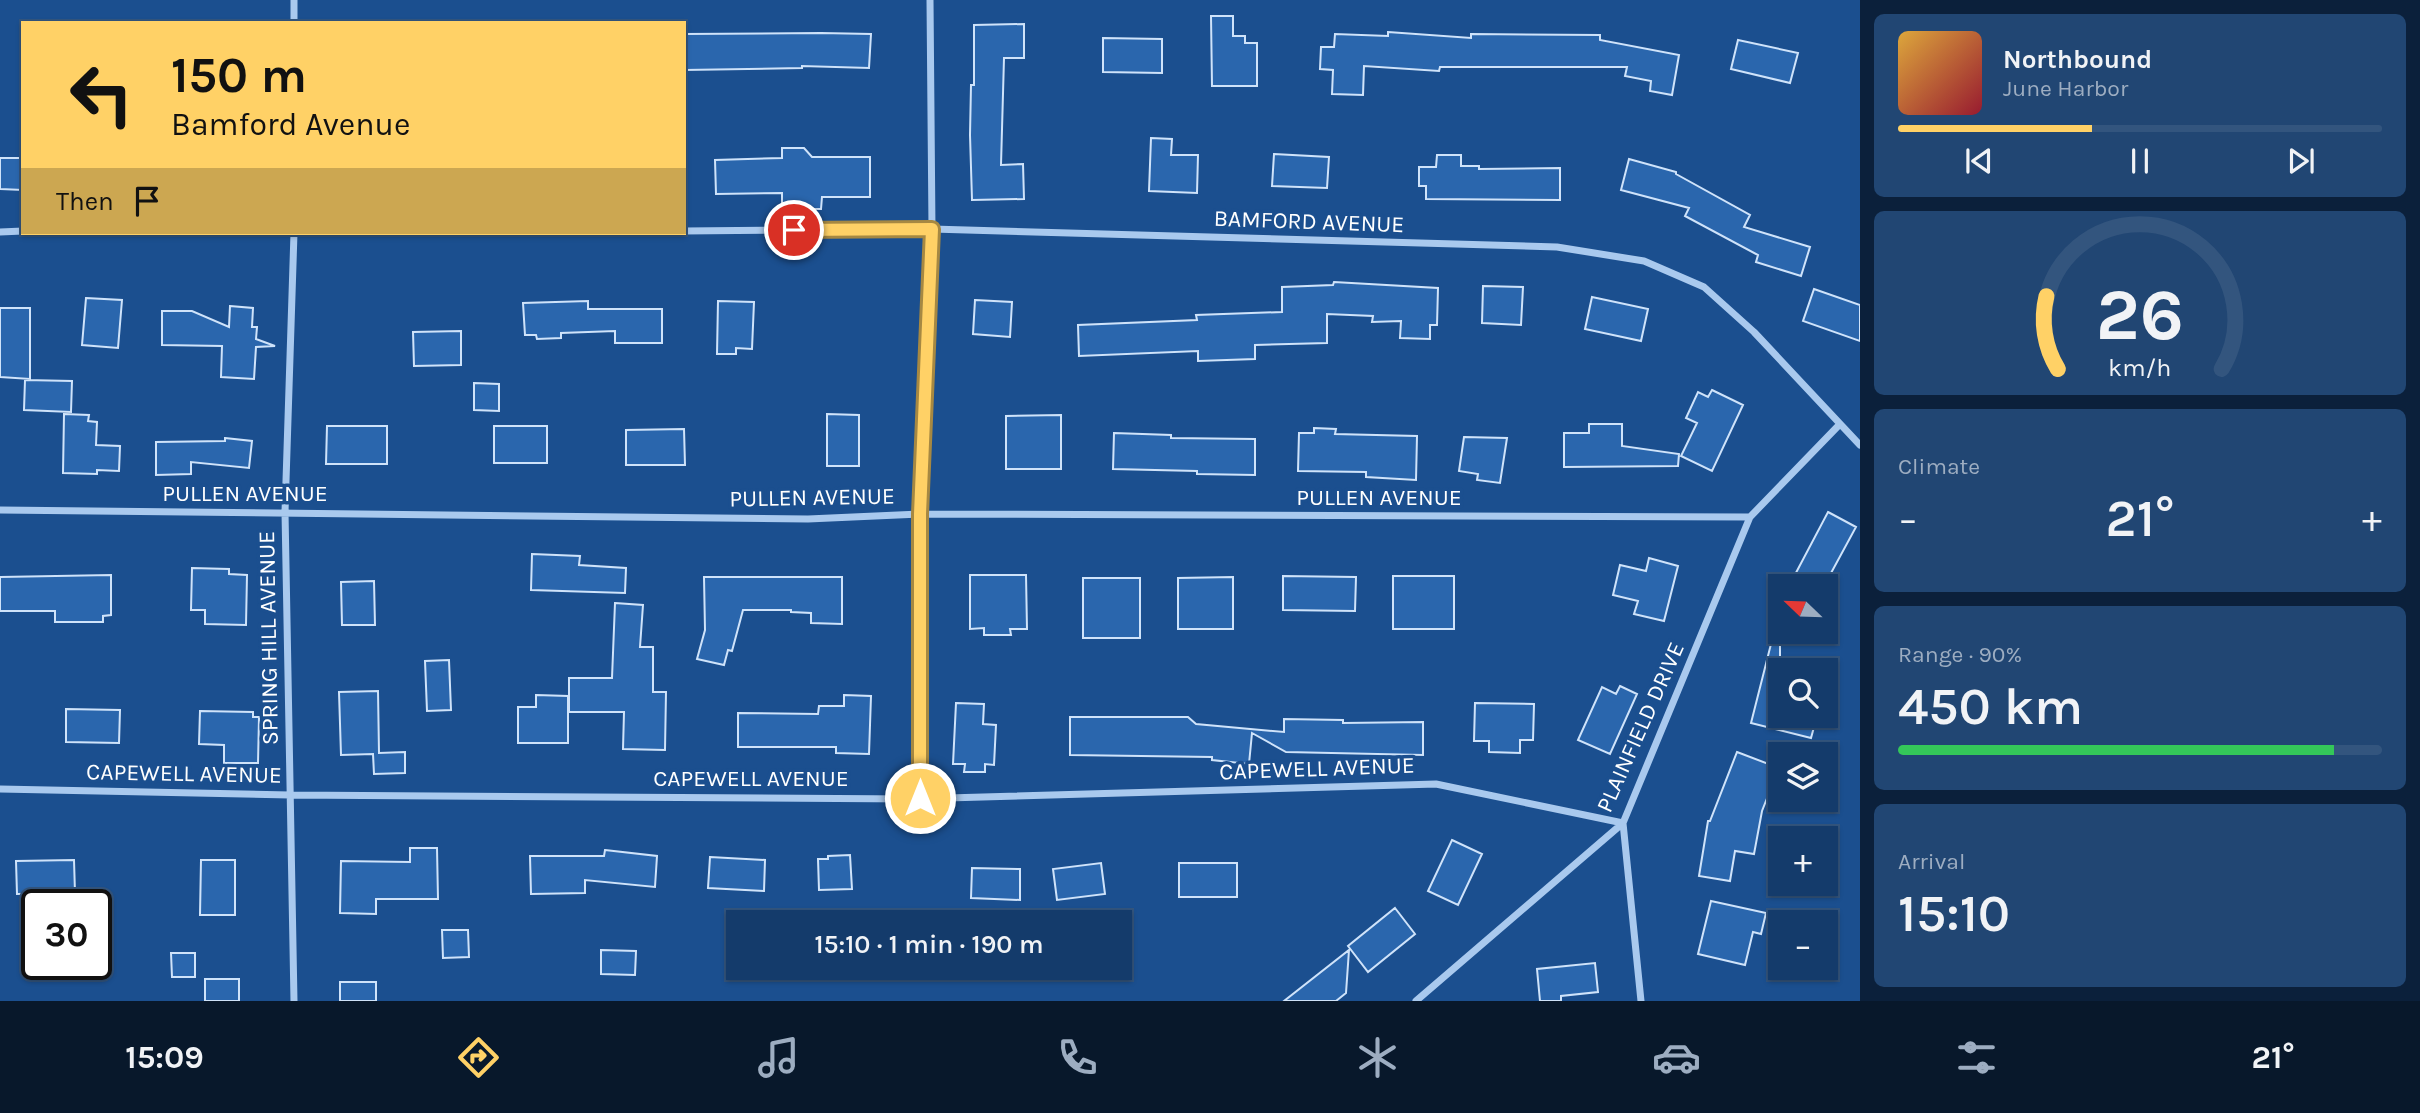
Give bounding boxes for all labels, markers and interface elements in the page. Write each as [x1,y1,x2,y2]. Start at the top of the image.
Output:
text: Northbound [2003,44,2152,75]
text: 150 m [171,47,307,104]
icon: left [56,49,147,140]
text: June Harbor [2003,75,2128,102]
text: Bamford Avenue [171,106,410,143]
icon: previous [1960,142,1998,180]
icon: pause [2121,142,2159,180]
icon: next [2282,142,2320,180]
icon: arrive [128,182,166,220]
text: Then [56,186,114,217]
pin [764,200,824,260]
street label: BAMFORD AVENUE [1213,205,1405,238]
icon: arrive [775,211,813,249]
text: 26 [2096,273,2184,358]
text: km/h [2108,353,2172,382]
text: Climate [1898,453,1980,480]
street label: PULLEN AVENUE [162,480,328,507]
street label: PULLEN AVENUE [729,483,895,512]
street label: PULLEN AVENUE [1296,484,1462,511]
text: 21° [2106,488,2174,549]
text: − [1898,497,1918,542]
text: + [2362,497,2382,542]
street label: SPRING HILL AVENUE [253,531,284,745]
north arrow [1768,574,1838,644]
map controls [1768,574,1838,980]
street label: PLAINFIELD DRIVE [1591,638,1690,816]
text: Range · 90% [1898,641,2022,668]
button: search [1768,658,1838,728]
text: 450 km [1898,676,2083,737]
button: layers [1768,742,1838,812]
street label: CAPEWELL AVENUE [1219,752,1415,785]
street label: CAPEWELL AVENUE [86,758,282,789]
position arrow [883,761,957,835]
street label: CAPEWELL AVENUE [653,765,849,792]
button: + [1768,826,1838,896]
text: Arrival [1898,848,1965,875]
text: 15:10 [1898,883,2010,944]
speed limit sign: 30 [21,889,112,980]
button: − [1768,910,1838,980]
text: 15:10 · 1 min · 190 m [814,929,1044,960]
icon: directions [454,1033,503,1082]
icon: music [754,1033,803,1082]
icon: phone [1053,1033,1102,1082]
icon: climate [1353,1033,1402,1082]
icon: car [1652,1033,1701,1082]
icon: filters [1952,1033,2001,1082]
text: 15:09 [125,1039,204,1076]
text: 21° [2252,1039,2295,1076]

